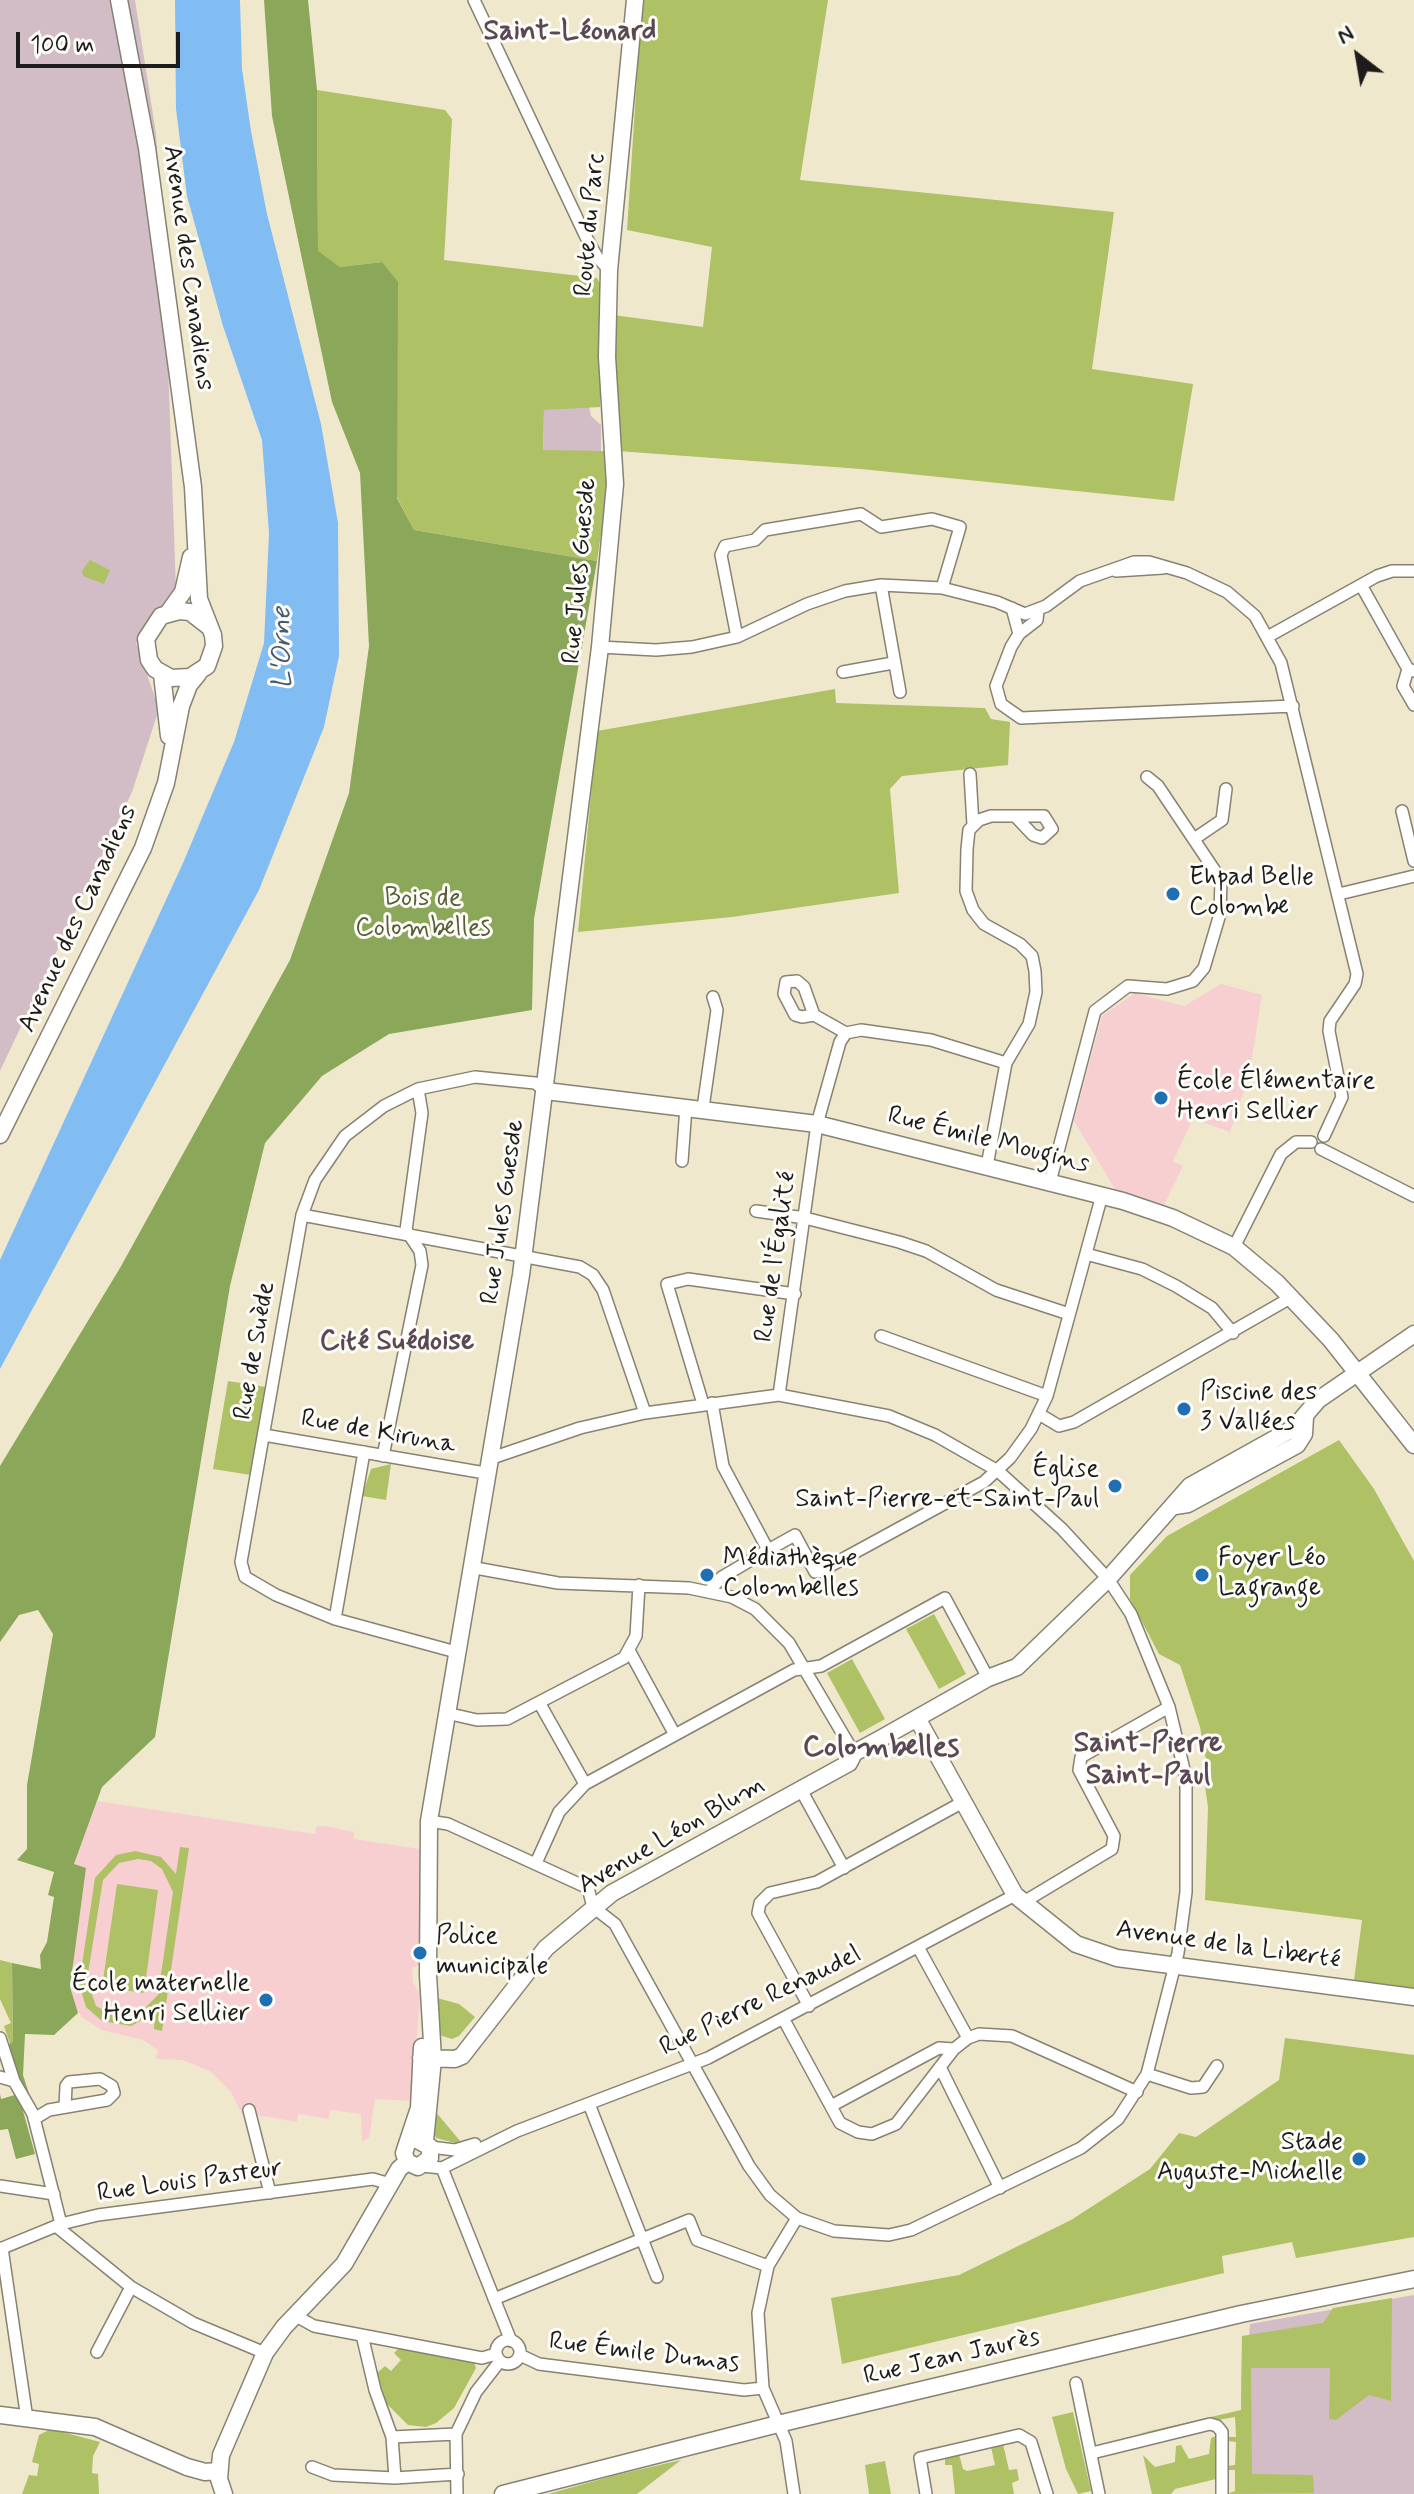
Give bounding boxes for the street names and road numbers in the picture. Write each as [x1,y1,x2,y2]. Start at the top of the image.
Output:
street label: Avenue des Canadiens [154,143,220,393]
street label: Route du Parc [569,152,613,298]
street label: Rue Jules Guesde [557,477,605,665]
street label: Avenue des Canadiens [13,800,145,1038]
street label: Rue Émile Mougins [884,1101,1092,1181]
street label: Rue Jules Guesde [476,1117,532,1307]
street label: Rue de l'Égalité [750,1170,804,1344]
street label: Rue de Suède [229,1279,283,1423]
street label: Rue de Kiruna [298,1404,458,1462]
street label: Avenue Léon Blum [573,1770,771,1902]
street label: Avenue de la Liberté [1114,1915,1342,1977]
street label: Rue Pierre Renaudel [655,1940,867,2064]
street label: Rue Louis Pasteur [95,2154,285,2210]
street label: Rue Jean Jaurès [861,2323,1043,2393]
street label: Rue Émile Dumas [547,2327,741,2381]

